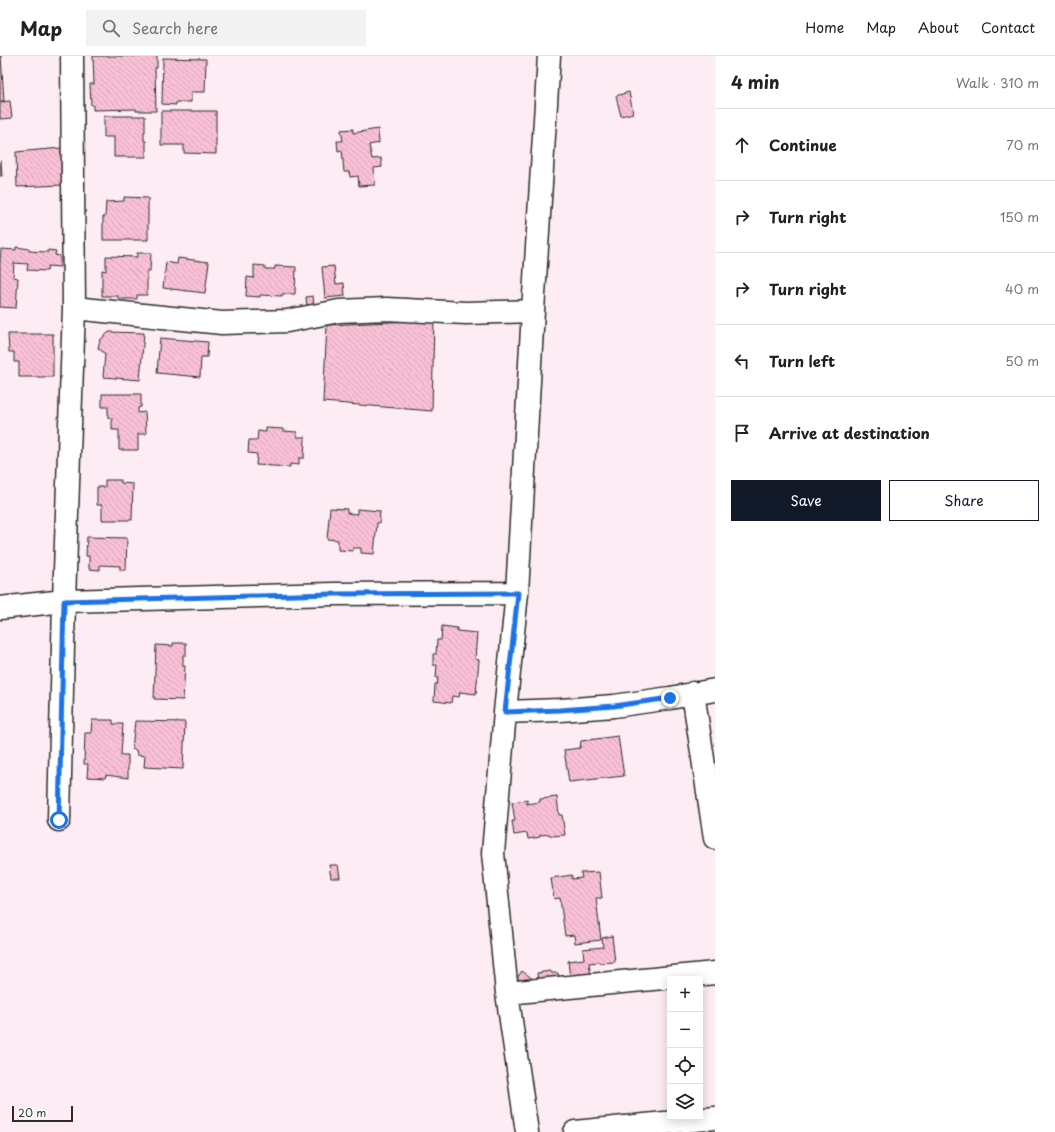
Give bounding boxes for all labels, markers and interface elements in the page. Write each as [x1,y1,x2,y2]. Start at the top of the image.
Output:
search box [86,10,366,46]
text: Map [20,14,62,42]
text: Search here [132,16,218,39]
icon: search [100,17,122,39]
text: Home [805,17,844,38]
text: Map [866,17,896,38]
text: About [918,17,959,38]
text: Contact [981,17,1035,38]
text: 4 min [731,69,779,95]
text: Walk · 310 m [956,73,1039,92]
text: Continue [769,133,837,156]
icon: ahead [731,134,753,156]
text: 70 m [1006,135,1039,154]
text: Turn right [769,205,846,228]
icon: right [731,206,753,228]
text: 150 m [1000,207,1039,226]
text: Turn right [769,277,846,300]
icon: right [731,278,753,300]
text: 40 m [1005,279,1039,298]
text: Turn left [769,349,835,372]
icon: left [731,350,753,372]
text: 50 m [1005,351,1039,370]
text: Arrive at destination [769,421,930,444]
icon: arrive [731,422,753,444]
button: Save [731,480,881,521]
button: Share [889,480,1039,521]
route end [661,689,679,707]
route start [50,811,68,829]
map controls [667,976,703,1120]
button: + [667,976,703,1012]
button: − [667,1012,703,1048]
button: locate [667,1048,703,1084]
button: layers [667,1084,703,1120]
scale bar [12,1104,73,1123]
text: 20 m [18,1104,46,1121]

